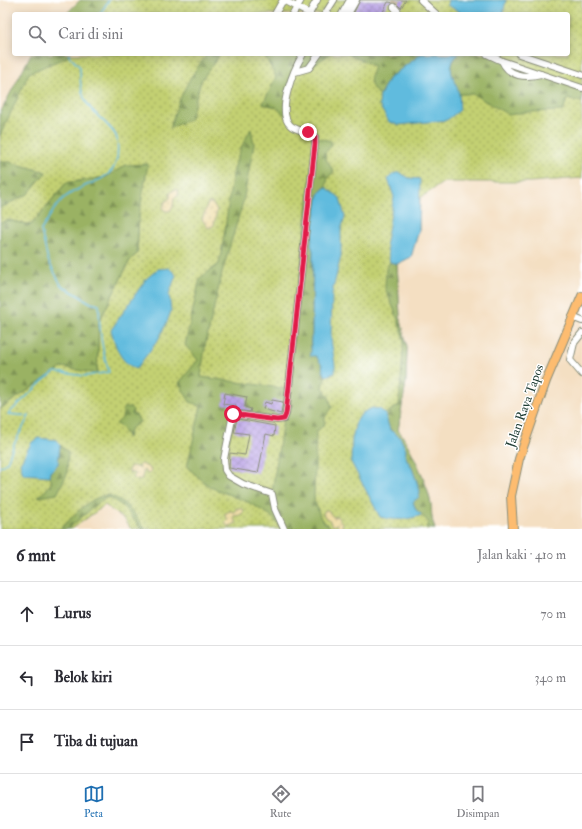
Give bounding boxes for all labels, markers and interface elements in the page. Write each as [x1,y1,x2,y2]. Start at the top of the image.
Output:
search box [12,12,570,56]
icon: search [26,23,48,45]
text: Cari di sini [58,25,123,44]
route end [299,123,317,141]
street label: Jalan Raya Tapos [502,362,549,451]
route start [224,405,242,423]
text: 6 mnt [16,545,56,566]
text: Jalan kaki · 410 m [477,547,566,563]
icon: ahead [16,603,38,625]
text: Lurus [54,604,91,623]
text: 70 m [541,606,566,622]
icon: left [16,667,38,689]
text: Belok kiri [54,668,112,687]
text: 340 m [535,670,566,686]
icon: arrive [16,731,38,753]
text: Tiba di tujuan [54,732,138,751]
tab: Peta [83,783,105,820]
tab: Rute [270,783,292,820]
tab: Disimpan [457,783,499,820]

